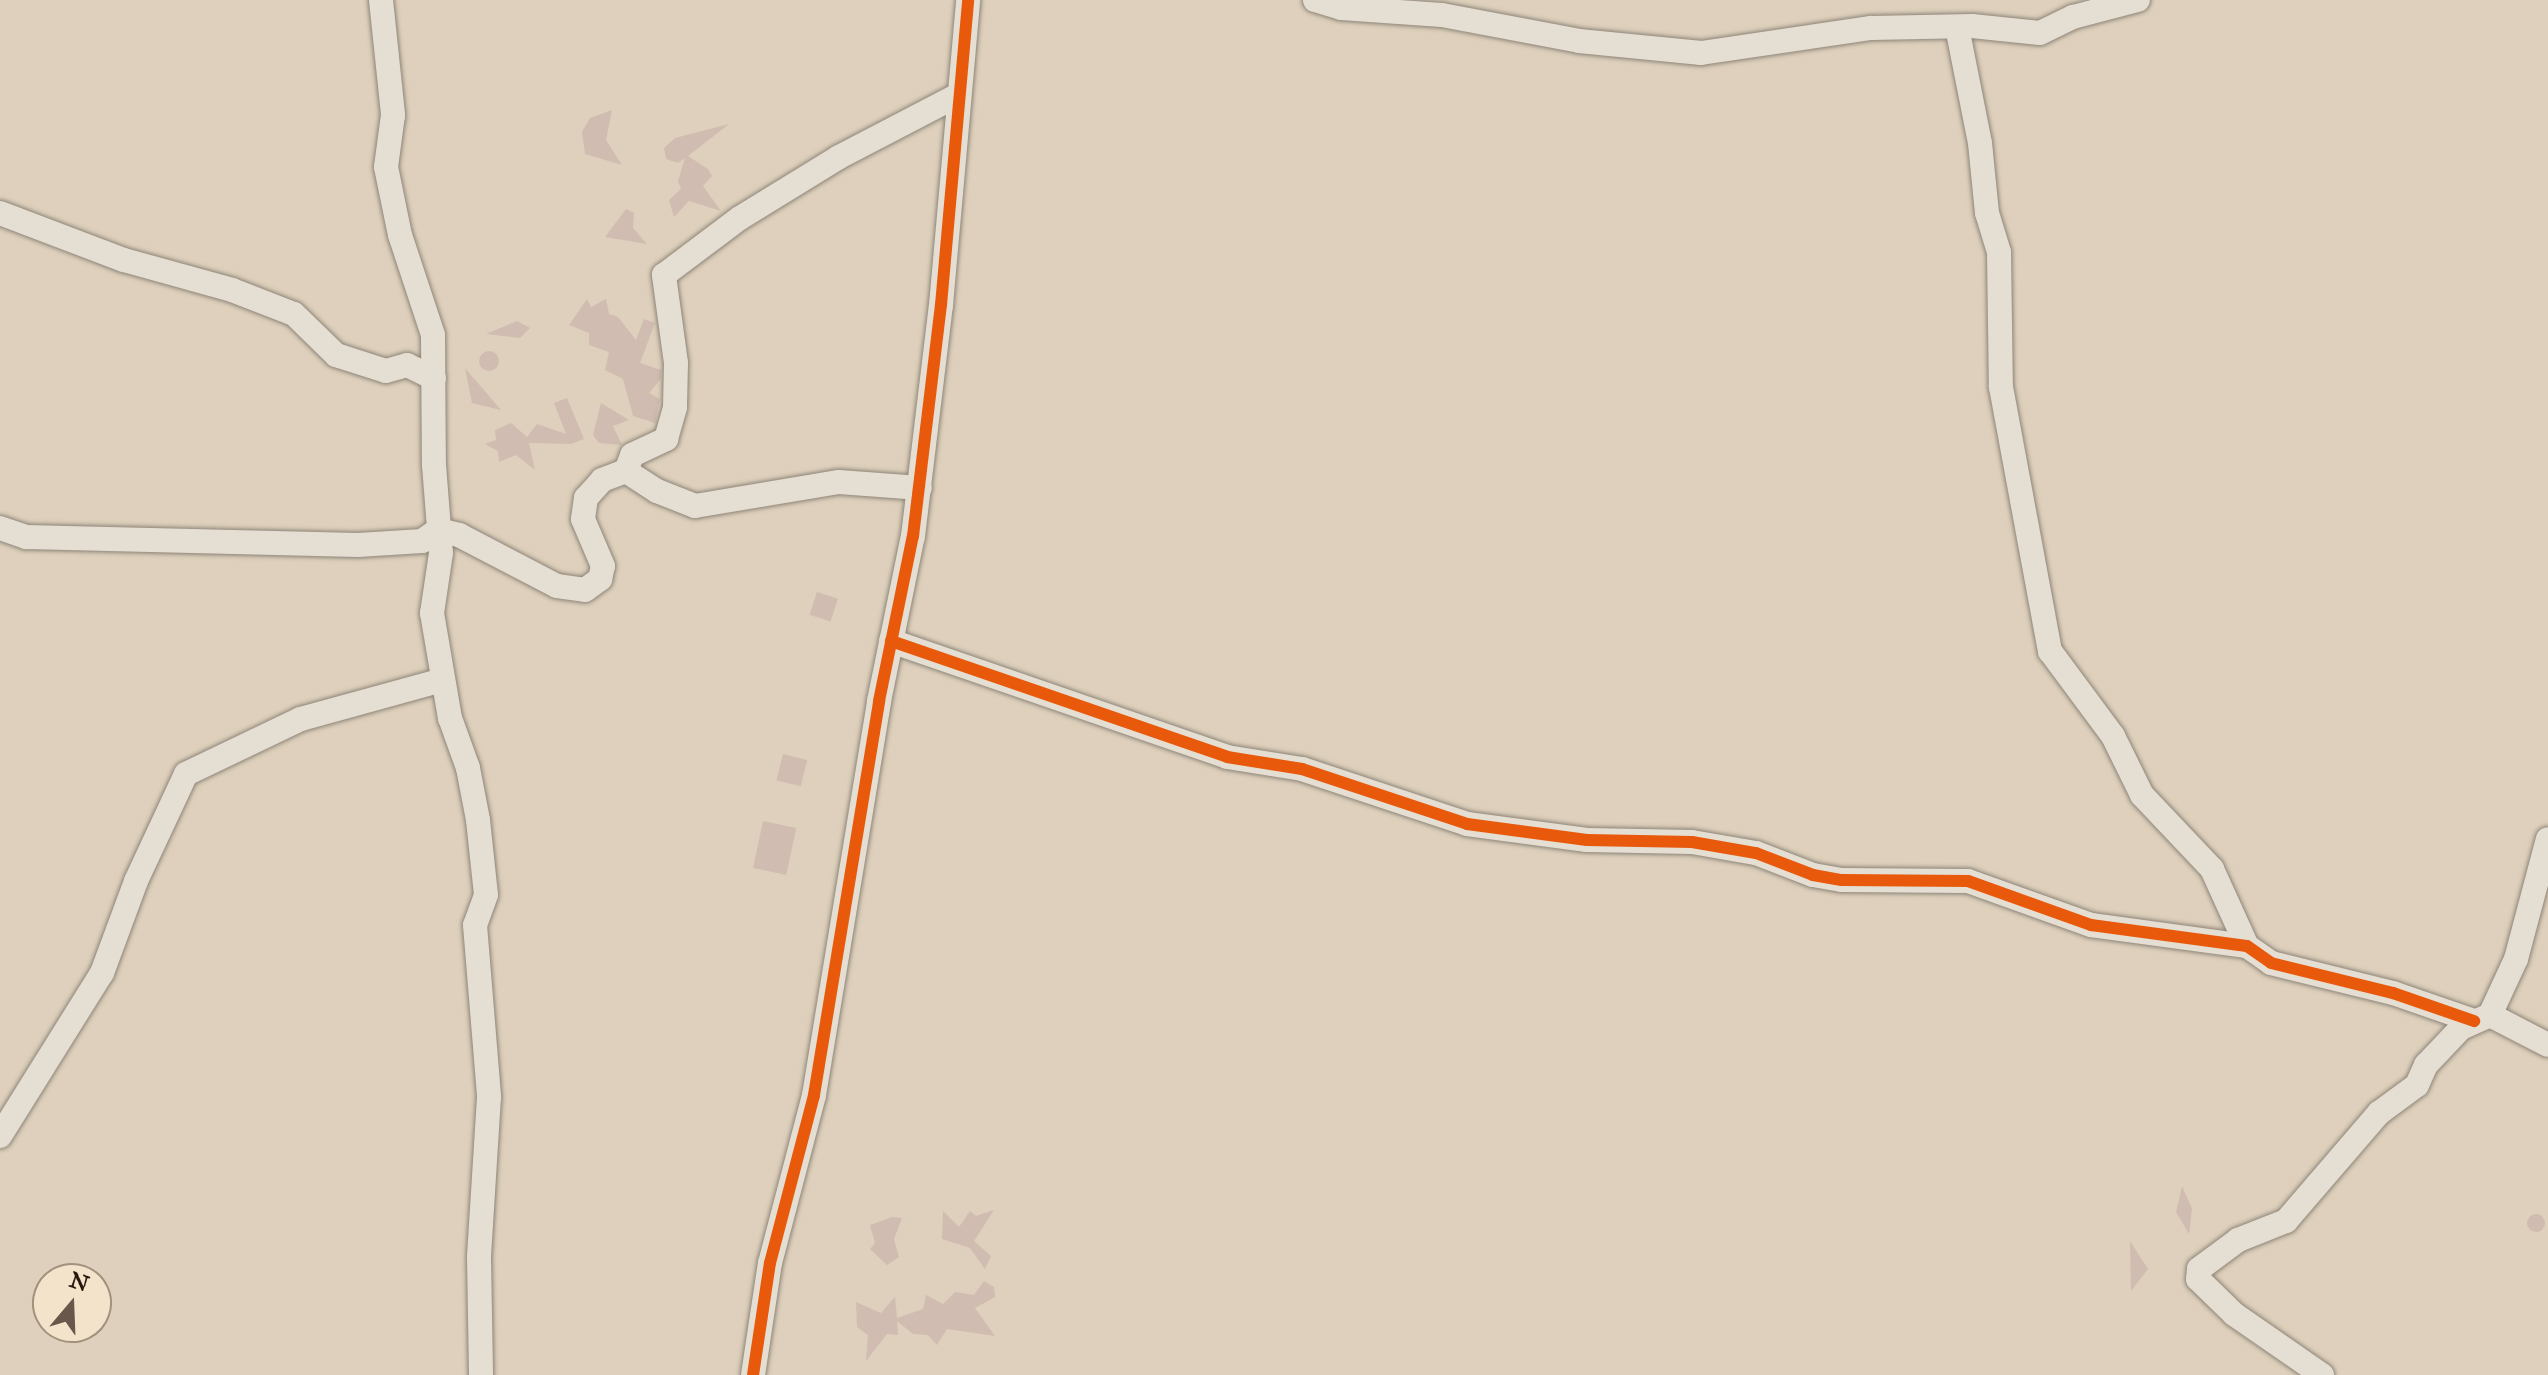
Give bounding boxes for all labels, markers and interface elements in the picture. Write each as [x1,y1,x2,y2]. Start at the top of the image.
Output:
north arrow [32,1263,112,1343]
text: N [66,1266,93,1298]

